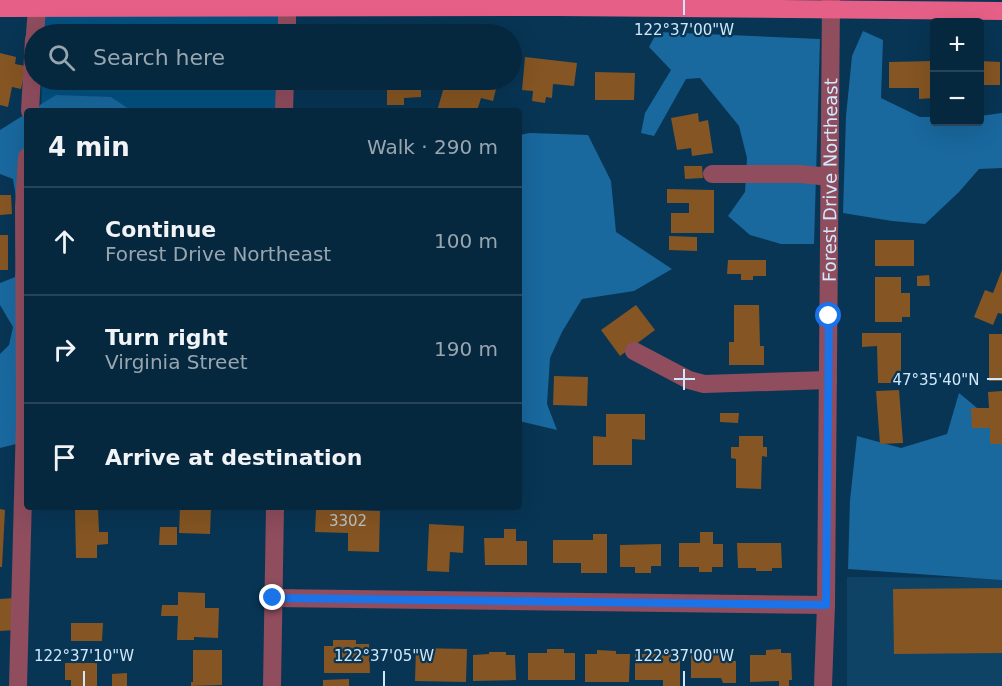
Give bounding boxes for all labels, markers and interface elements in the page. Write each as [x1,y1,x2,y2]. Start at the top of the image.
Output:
map controls [930,18,984,126]
button: + [930,18,984,72]
text: 122°37'00"W [634,21,734,39]
search box [24,24,522,90]
icon: search [45,41,78,74]
text: Search here [93,45,225,70]
button: − [930,72,984,126]
street label: Forest Drive Northeast [818,78,841,282]
text: 4 min [48,132,130,162]
text: Walk · 290 m [367,135,498,159]
text: Continue [105,217,216,242]
icon: ahead [48,225,81,258]
text: 100 m [434,229,498,253]
text: Forest Drive Northeast [105,242,331,266]
route start [815,302,841,328]
text: Turn right [105,325,228,350]
icon: right [48,333,81,366]
text: 190 m [434,337,498,361]
text: Virginia Street [105,350,248,374]
text: 47°35'40"N [892,371,980,389]
icon: arrive [48,441,81,474]
text: Arrive at destination [105,445,362,470]
house number: 3302 [329,512,367,530]
route end [259,584,285,610]
text: 122°37'10"W [34,647,134,665]
text: 122°37'05"W [334,647,434,665]
text: 122°37'00"W [634,647,734,665]

